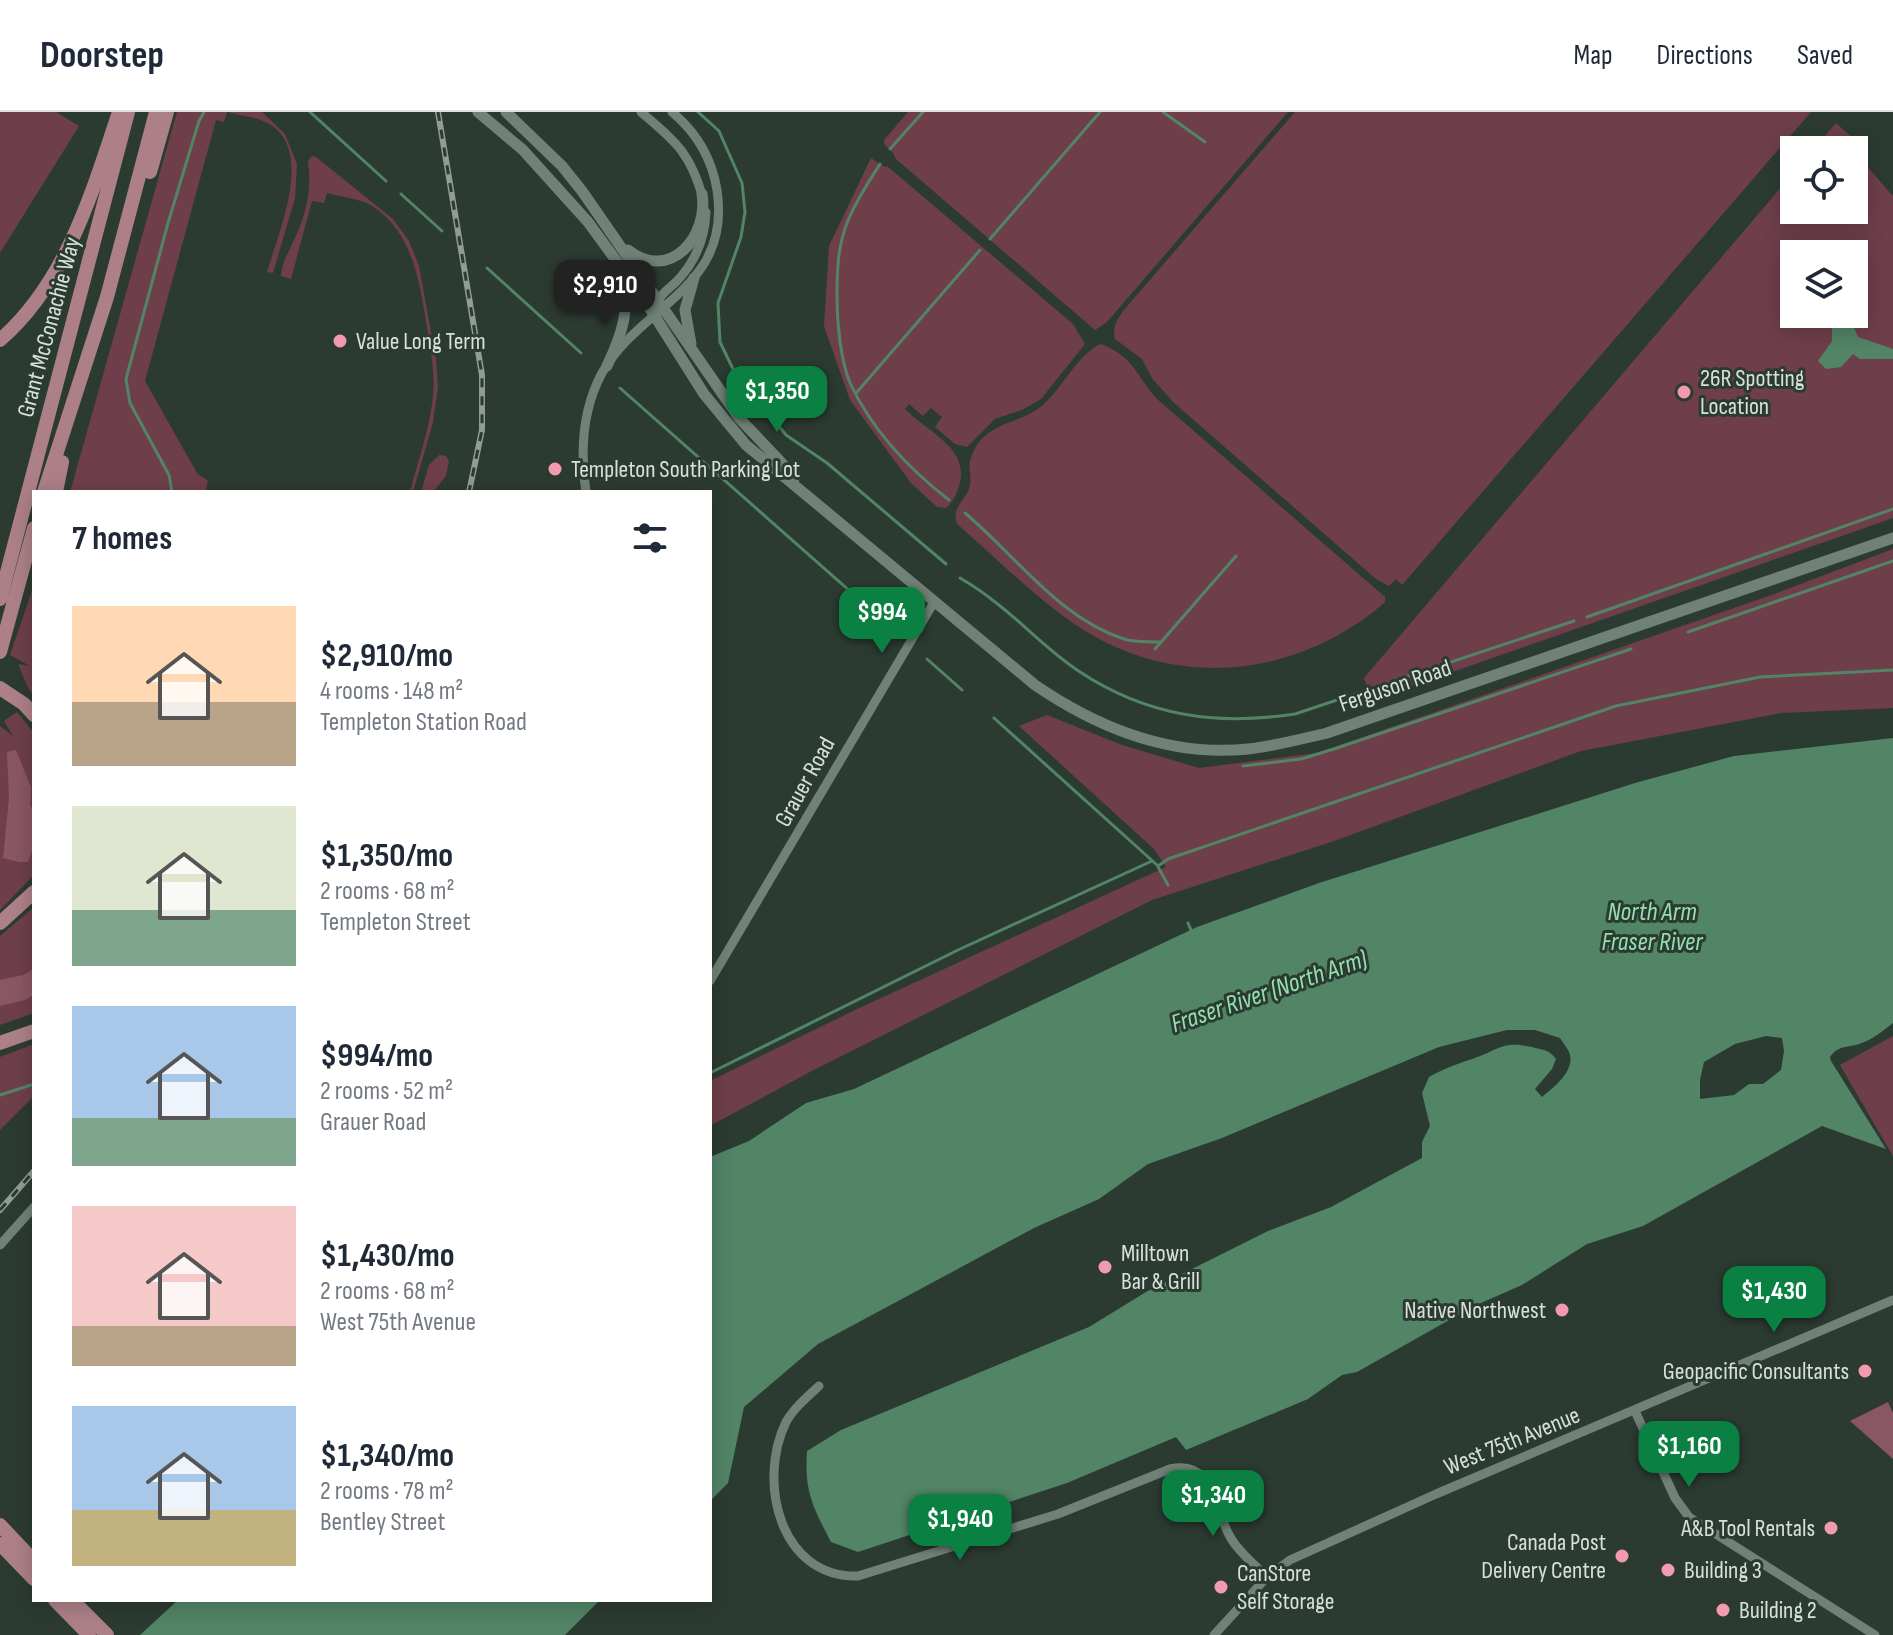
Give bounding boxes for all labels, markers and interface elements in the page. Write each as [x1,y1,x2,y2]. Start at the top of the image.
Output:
text: Doorstep [40,33,164,78]
text: Map [1574,39,1613,72]
text: Directions [1657,39,1753,72]
text: Saved [1797,39,1853,72]
map controls [1780,136,1868,328]
button: locate [1780,136,1868,224]
street label: Grant McConachie Way [11,234,87,420]
button: layers [1780,240,1868,328]
pin: $2,910 [540,260,670,328]
text: $2,910 [572,270,638,301]
place label: Value Long Term [356,327,486,356]
marker: Value Long Term [331,332,349,350]
place label: 26R Spotting Location [1700,364,1804,421]
pin: $1,350 [712,366,842,434]
text: $1,350 [744,376,810,407]
marker: 26R Spotting Location [1675,383,1693,401]
place label: Templeton South Parking Lot [571,455,800,484]
marker: Templeton South Parking Lot [546,460,564,478]
icon: filters [628,516,672,560]
text: 7 homes [72,518,172,559]
pin: $994 [835,587,929,655]
text: $994 [857,597,907,628]
text: $2,910/mo [320,635,453,676]
icon: home [136,638,232,734]
street label: Ferguson Road [1335,653,1455,719]
text: 4 rooms · 148 m² [320,676,463,707]
text: Templeton Station Road [320,707,527,738]
street label: Grauer Road [769,732,841,832]
text: $1,350/mo [320,835,453,876]
icon: home [136,838,232,934]
text: 2 rooms · 68 m² [320,876,455,907]
water label: North Arm Fraser River [1602,897,1704,958]
text: Templeton Street [320,907,471,938]
water label: Fraser River (North Arm) [1167,944,1371,1040]
text: $994/mo [320,1035,433,1076]
icon: home [136,1038,232,1134]
text: 2 rooms · 52 m² [320,1076,453,1107]
text: Grauer Road [320,1107,426,1138]
text: $1,430/mo [320,1235,455,1276]
icon: home [136,1238,232,1334]
place label: Milltown Bar & Grill [1121,1239,1200,1296]
marker: Milltown Bar & Grill [1096,1258,1114,1276]
pin: $1,430 [1709,1266,1839,1334]
text: 2 rooms · 68 m² [320,1276,455,1307]
text: $1,430 [1741,1276,1807,1307]
place label: Native Northwest [1404,1296,1546,1325]
marker: Native Northwest [1553,1301,1571,1319]
text: West 75th Avenue [320,1307,476,1338]
place label: Geopacific Consultants [1663,1357,1849,1386]
marker: Geopacific Consultants [1856,1362,1874,1380]
street label: West 75th Avenue [1440,1401,1584,1481]
pin: $1,160 [1624,1421,1754,1489]
text: $1,160 [1656,1431,1722,1462]
text: $1,340/mo [320,1435,454,1476]
icon: home [136,1438,232,1534]
pin: $1,340 [1148,1470,1278,1538]
text: 2 rooms · 78 m² [320,1476,454,1507]
text: $1,340 [1180,1480,1246,1511]
pin: $1,940 [895,1494,1025,1562]
text: $1,940 [927,1504,993,1535]
text: Bentley Street [320,1507,445,1538]
place label: A&B Tool Rentals [1680,1514,1815,1543]
marker: A&B Tool Rentals [1822,1519,1840,1537]
place label: Canada Post Delivery Centre [1481,1528,1606,1585]
marker: Canada Post Delivery Centre [1613,1547,1631,1565]
place label: Building 3 [1684,1556,1762,1585]
place label: CanStore Self Storage [1237,1559,1334,1616]
marker: Building 3 [1659,1561,1677,1579]
marker: CanStore Self Storage [1212,1578,1230,1596]
place label: Building 2 [1739,1596,1817,1625]
marker: Building 2 [1714,1601,1732,1619]

